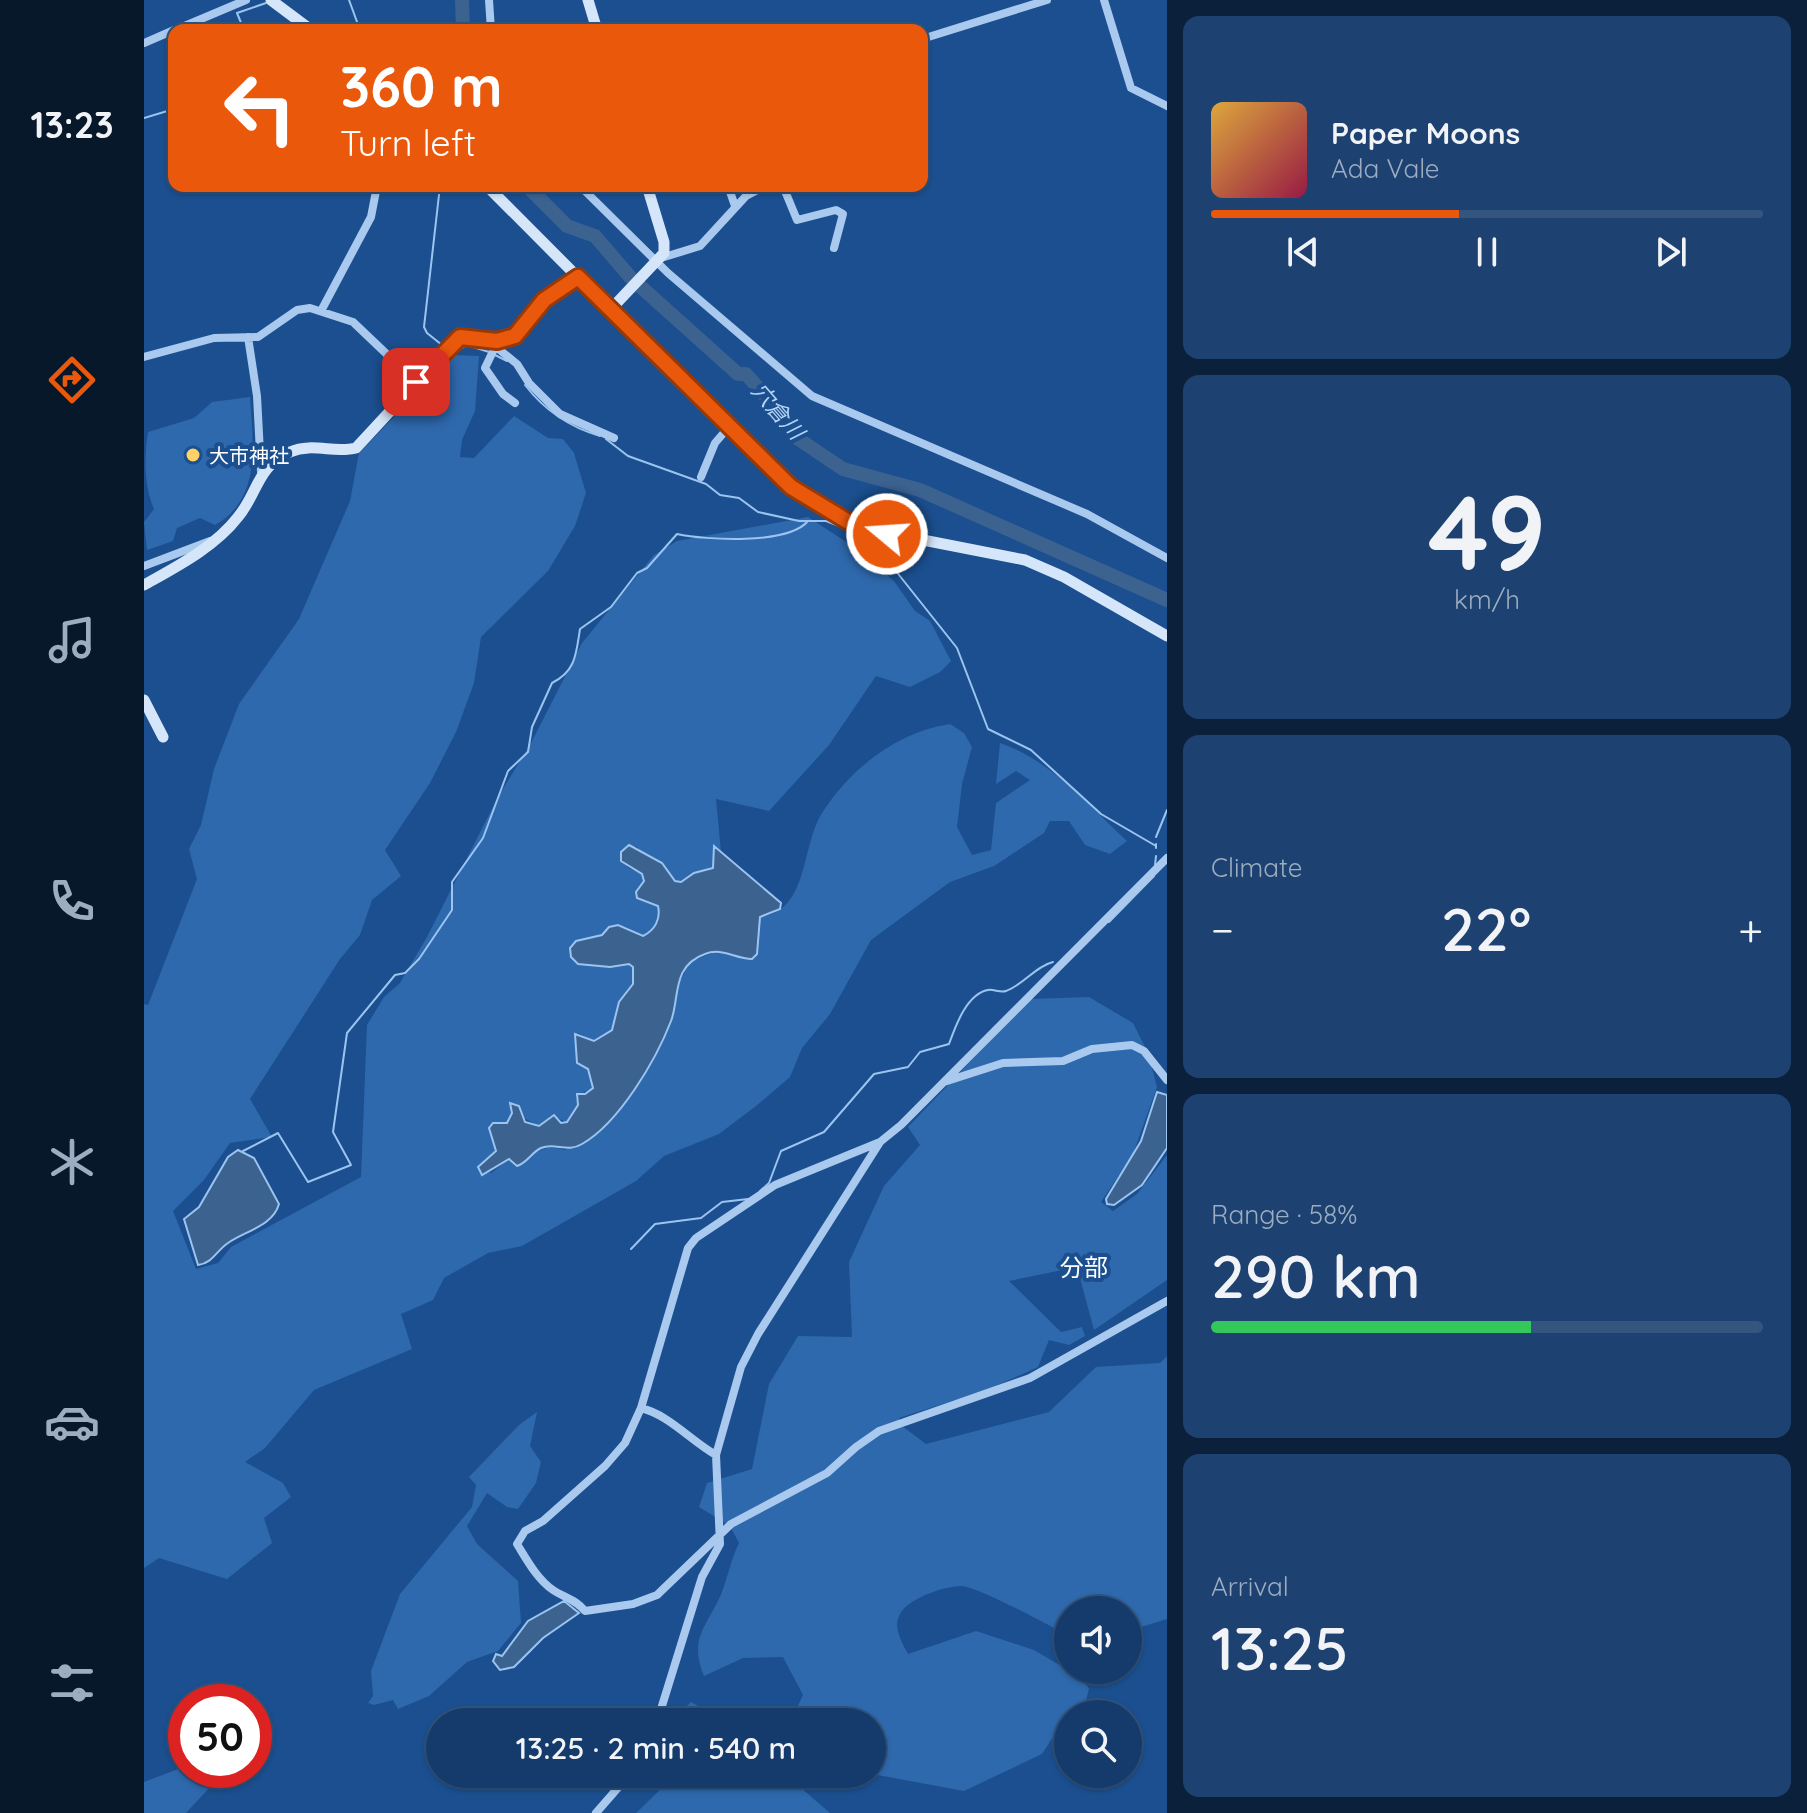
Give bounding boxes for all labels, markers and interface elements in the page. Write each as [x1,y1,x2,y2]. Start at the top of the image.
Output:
text: 360 m [340,51,503,121]
icon: left [208,56,312,160]
text: 13:23 [31,102,113,147]
text: Paper Moons [1331,114,1520,152]
text: Turn left [340,120,476,165]
text: Ada Vale [1331,152,1440,185]
icon: previous [1281,230,1325,274]
icon: pause [1465,230,1509,274]
icon: next [1649,230,1693,274]
pin [382,348,450,416]
icon: directions [44,352,100,408]
icon: arrive [394,360,438,404]
water label: 穴倉川 [746,377,812,447]
place label: 大市神社 [209,443,289,468]
marker: 大市神社 [184,446,202,464]
text: 49 [1428,466,1546,596]
position arrow [845,492,929,576]
text: km/h [1454,583,1520,616]
icon: music [44,612,100,668]
text: Climate [1211,851,1302,884]
icon: phone [44,873,100,929]
text: 22° [1441,891,1531,966]
text: − [1211,902,1234,957]
text: + [1738,902,1763,957]
icon: climate [44,1134,100,1190]
text: Range · 58% [1211,1198,1357,1231]
text: 290 km [1211,1238,1421,1313]
district label: 分部 [1060,1252,1108,1282]
icon: car [44,1394,100,1450]
text: Arrival [1211,1570,1289,1603]
map controls [1054,1596,1142,1788]
button: sound [1054,1596,1142,1684]
text: 13:25 [1211,1610,1348,1685]
icon: filters [44,1655,100,1711]
speed limit sign: 50 [168,1684,272,1788]
button: search [1054,1700,1142,1788]
text: 13:25 · 2 min · 540 m [516,1729,796,1767]

